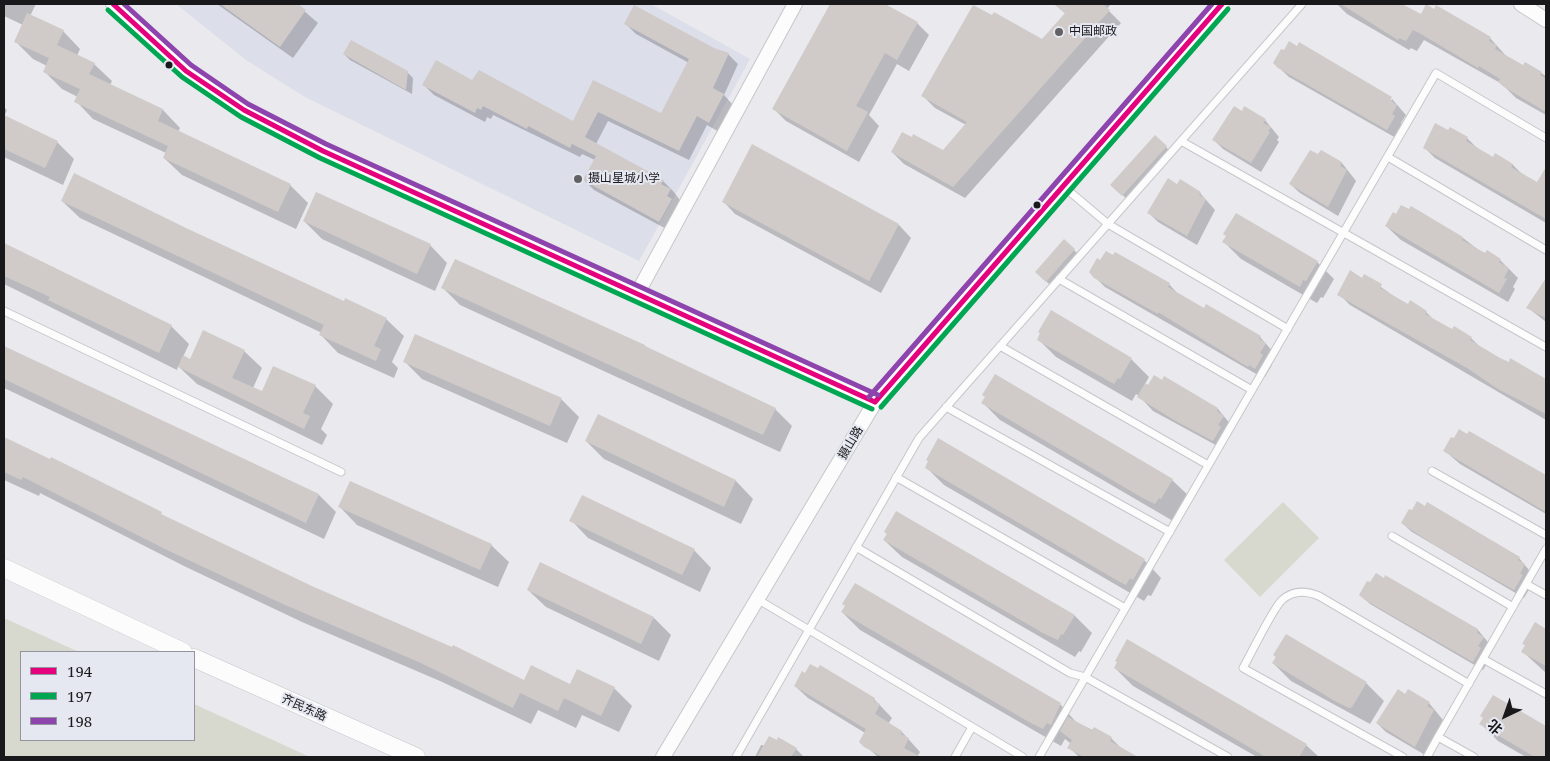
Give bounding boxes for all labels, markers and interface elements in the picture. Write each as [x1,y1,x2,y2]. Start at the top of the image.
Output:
place label: 中国邮政 [1069,25,1117,39]
marker: 中国邮政 [1053,26,1065,38]
unlabelled marker [164,60,174,70]
place label: 摄山星城小学 [588,172,660,186]
marker: 摄山星城小学 [572,173,584,185]
unlabelled marker [1032,200,1042,210]
street label: 摄山路 [836,424,866,462]
legend [20,651,195,741]
text: 194 [67,661,92,681]
text: 197 [67,686,92,706]
north arrow [1480,691,1530,741]
street label: 齐民东路 [279,692,329,724]
text: 198 [67,711,92,731]
text: 北 [1483,716,1506,739]

